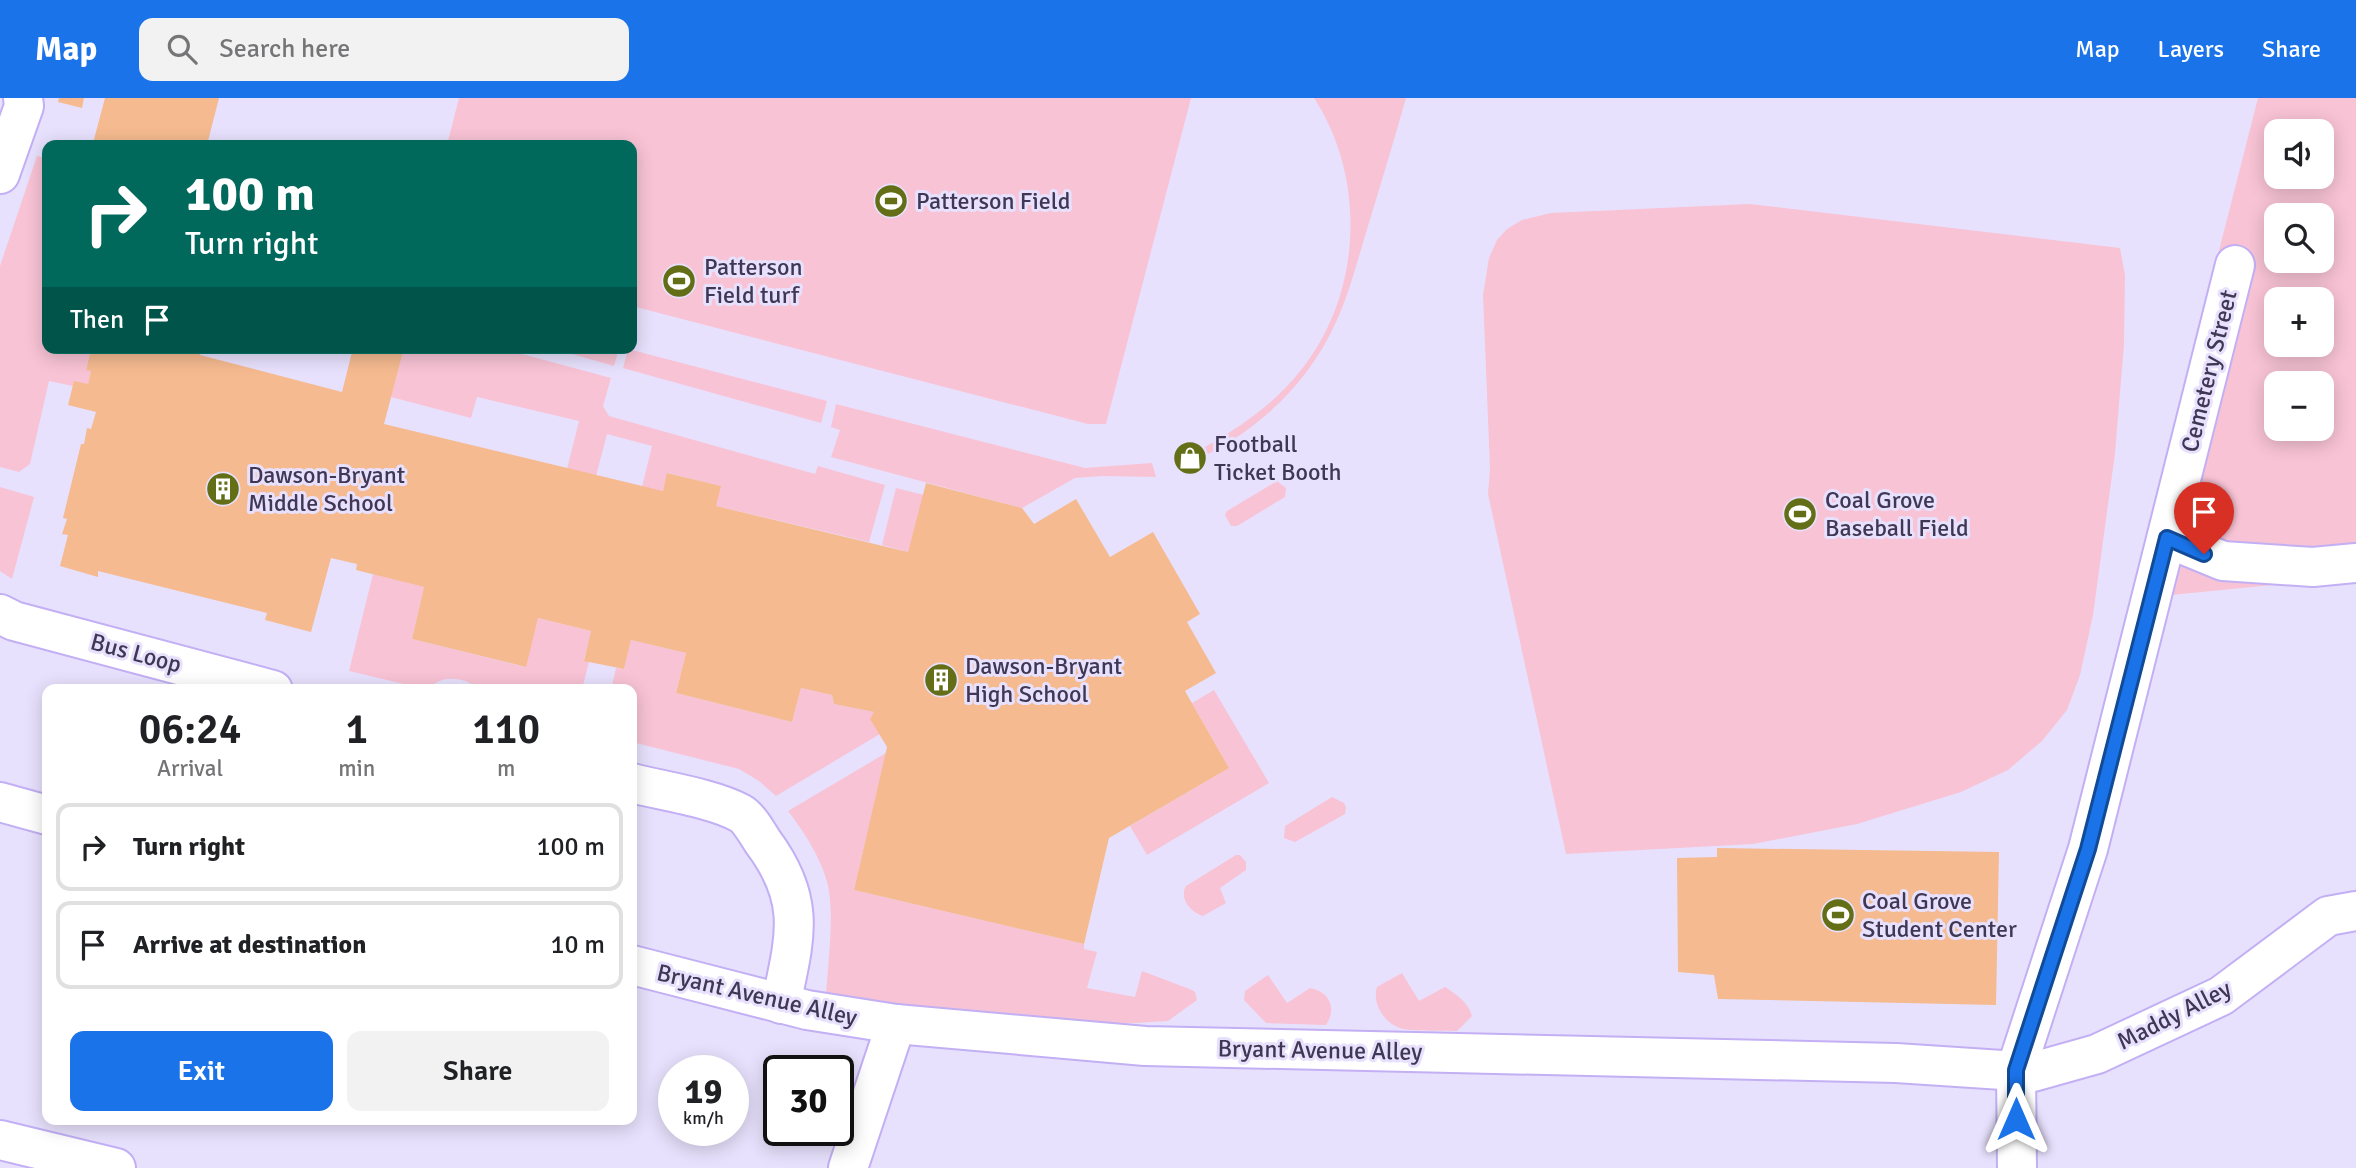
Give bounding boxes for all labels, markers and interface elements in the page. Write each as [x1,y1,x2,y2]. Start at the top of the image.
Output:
search box [139,18,629,81]
text: Map [35,29,97,70]
icon: search [163,30,201,68]
text: Search here [219,33,350,65]
text: Map [2075,34,2120,64]
text: Layers [2158,34,2224,64]
text: Share [2262,34,2321,64]
map controls [2264,119,2334,441]
button: sound [2264,119,2334,189]
text: 100 m [185,164,315,224]
icon: right [70,168,161,259]
sports icon: Patterson Field [872,182,910,220]
place label: Patterson Field [916,186,1070,216]
button: search [2264,203,2334,273]
text: Turn right [185,224,318,263]
place label: Patterson Field turf [704,252,803,310]
sports icon: Patterson Field turf [660,262,698,300]
street label: Cemetery Street [2174,287,2244,455]
button: + [2264,287,2334,357]
icon: arrive [138,301,176,339]
text: Then [70,304,124,336]
button: − [2264,371,2334,441]
place label: Football Ticket Booth [1214,429,1342,487]
shop icon: Football Ticket Booth [1171,439,1209,477]
place label: Dawson-Bryant Middle School [248,460,405,518]
building icon: Dawson-Bryant Middle School [204,470,242,508]
pin [2174,482,2234,554]
place label: Coal Grove Baseball Field [1825,485,1969,543]
icon: arrive [2185,493,2223,531]
sports icon: Coal Grove Baseball Field [1781,495,1819,533]
street label: Bus Loop [87,626,185,680]
place label: Dawson-Bryant High School [965,651,1122,709]
building icon: Dawson-Bryant High School [922,661,960,699]
text: 06:24 [139,704,241,755]
text: 1 [345,704,368,755]
text: 110 [472,704,540,755]
text: Arrival [157,754,223,783]
text: min [338,754,375,783]
text: m [497,754,515,783]
icon: right [74,828,112,866]
text: Turn right [133,831,245,863]
text: 100 m [536,831,605,863]
place label: Coal Grove Student Center [1862,886,2017,944]
sports icon: Coal Grove Student Center [1819,896,1857,934]
icon: arrive [74,926,112,964]
text: Arrive at destination [133,929,366,961]
text: 10 m [550,929,605,961]
street label: Bryant Avenue Alley [654,957,860,1033]
street label: Maddy Alley [2112,973,2236,1057]
button: Exit [70,1031,333,1111]
button: Share [347,1031,609,1111]
street label: Bryant Avenue Alley [1217,1033,1423,1067]
speed limit sign: 30 [763,1055,854,1146]
text: 19 [685,1070,722,1113]
position arrow [1979,1082,2053,1156]
text: km/h [683,1107,724,1129]

